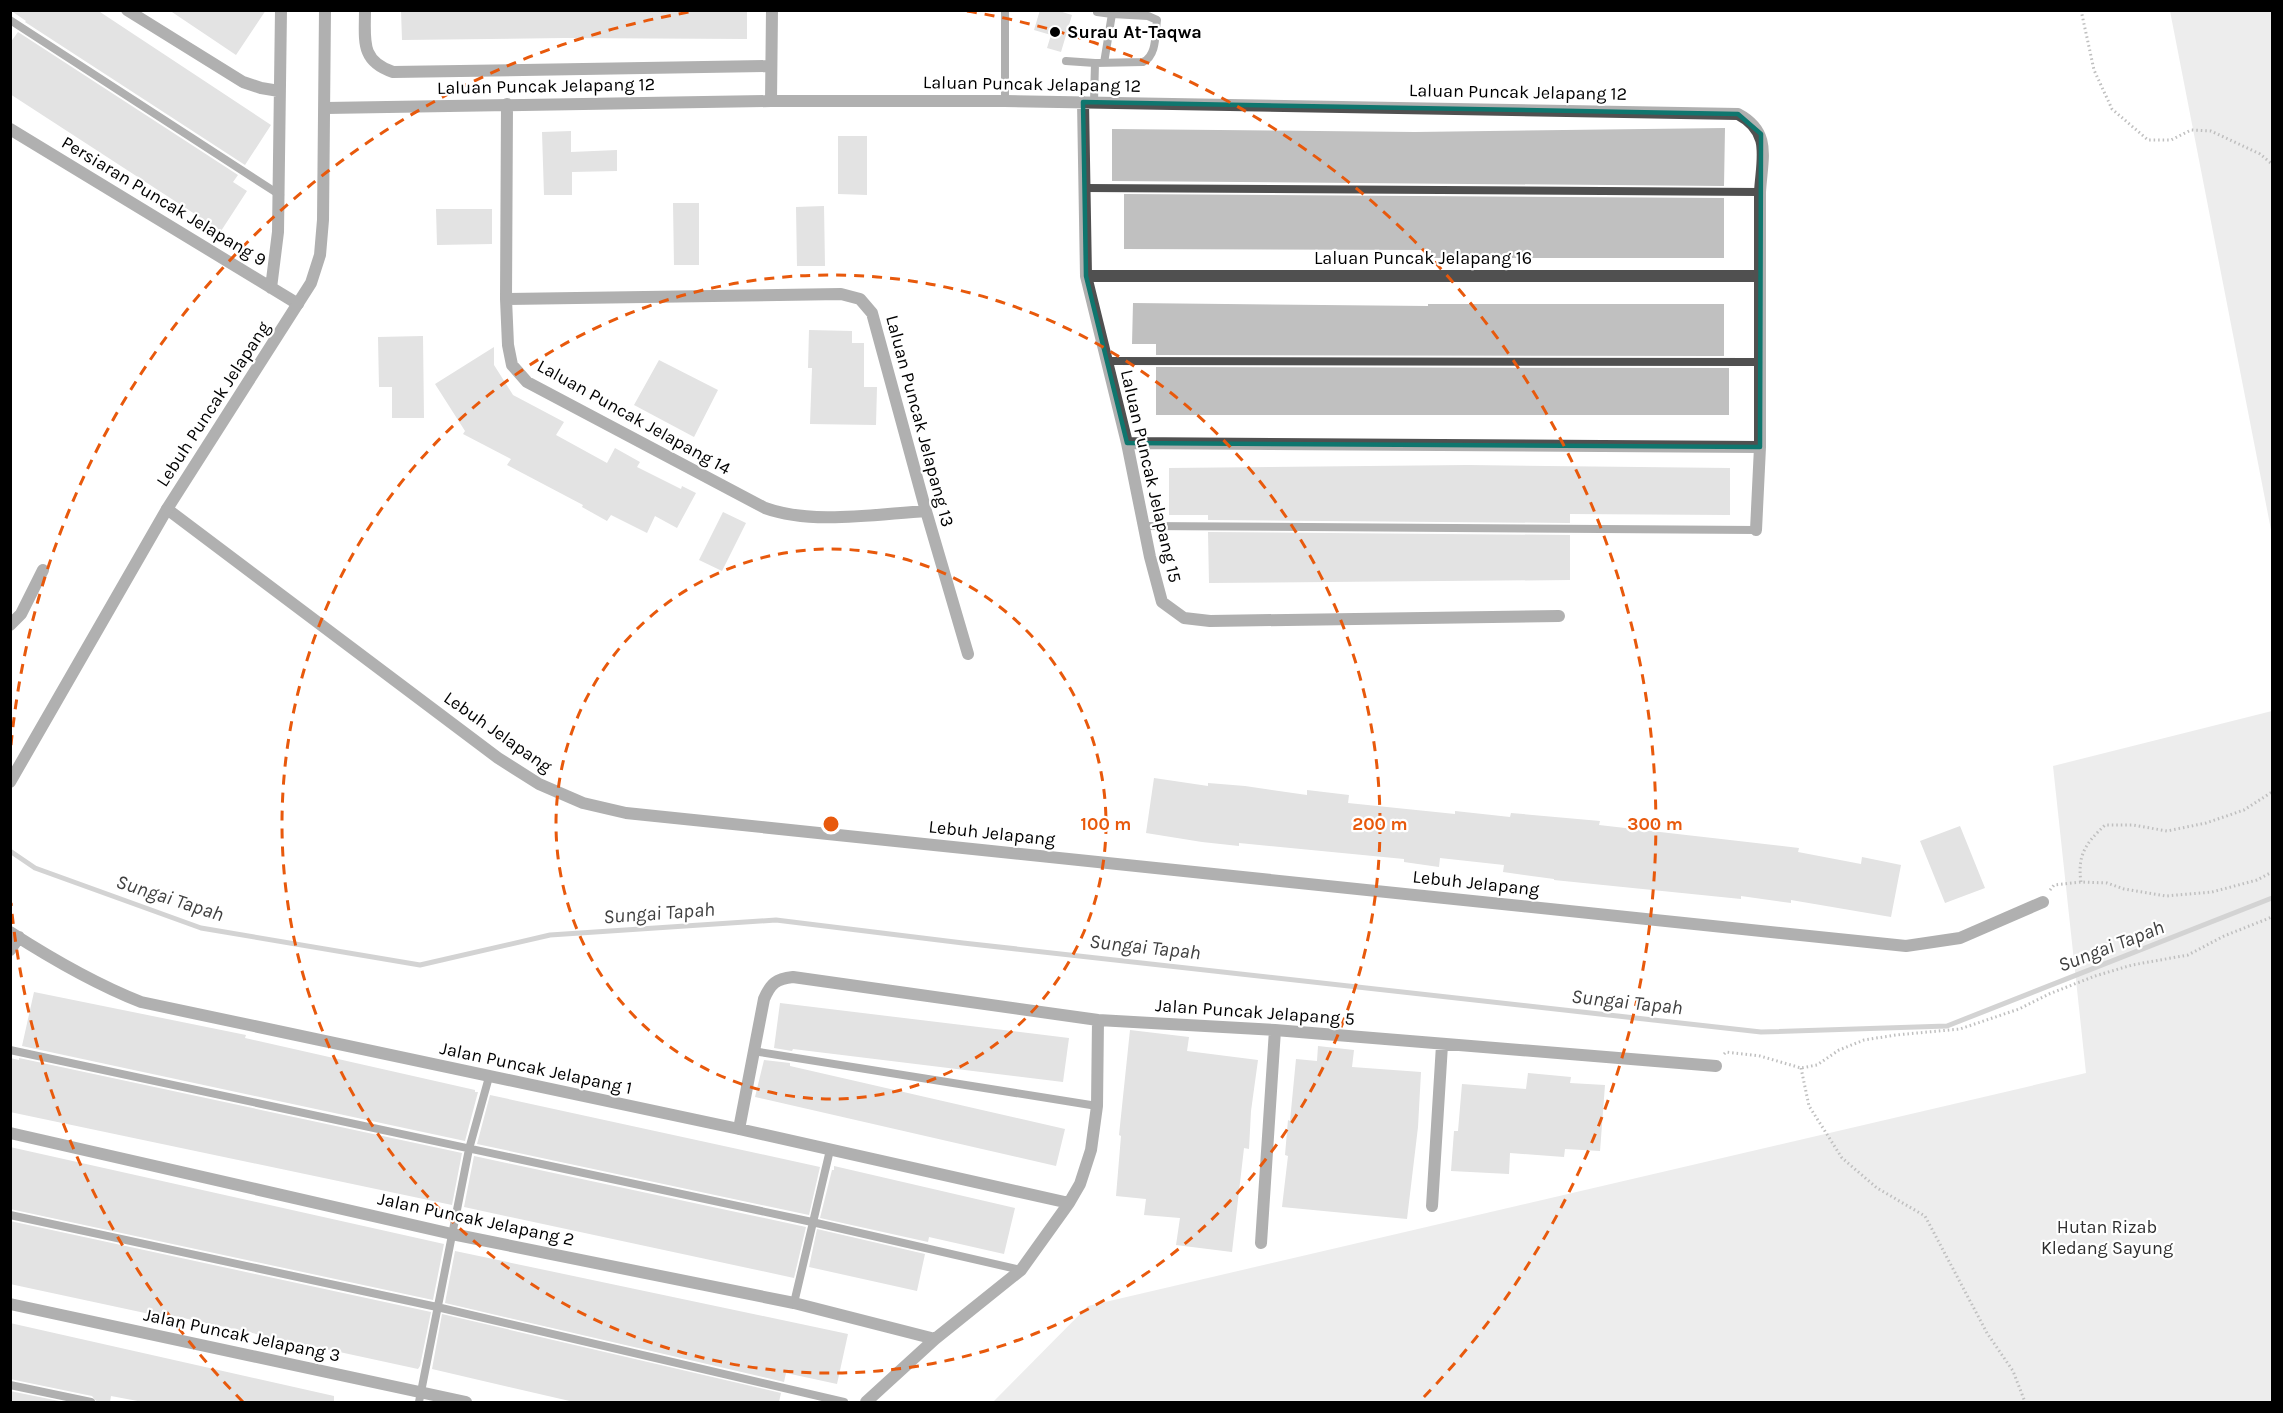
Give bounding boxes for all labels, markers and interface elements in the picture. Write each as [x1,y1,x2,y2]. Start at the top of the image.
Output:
place label: Surau At-Taqwa [1067,21,1202,43]
marker: Surau At-Taqwa [1048,25,1062,39]
street label: Laluan Puncak Jelapang 12 [923,71,1141,97]
street label: Laluan Puncak Jelapang 12 [437,73,655,99]
street label: Laluan Puncak Jelapang 12 [1409,79,1627,105]
street label: Persiaran Puncak Jelapang 9 [58,131,270,271]
street label: Laluan Puncak Jelapang 16 [1314,247,1532,269]
street label: Laluan Puncak Jelapang 13 [881,313,959,529]
street label: Lebuh Puncak Jelapang [151,317,275,491]
street label: Laluan Puncak Jelapang 14 [533,355,735,479]
street label: Laluan Puncak Jelapang 15 [1116,367,1186,585]
street label: Lebuh Jelapang [440,686,556,778]
text: 100 m [1081,813,1131,835]
text: 200 m [1352,813,1408,835]
text: 300 m [1627,813,1683,835]
centre of rings [821,814,841,834]
street label: Lebuh Jelapang [928,815,1056,851]
street label: Lebuh Jelapang [1412,865,1540,901]
water label: Sungai Tapah [113,870,227,926]
water label: Sungai Tapah [602,898,716,928]
water label: Sungai Tapah [2055,915,2167,977]
water label: Sungai Tapah [1088,930,1202,964]
water label: Sungai Tapah [1570,985,1684,1019]
street label: Jalan Puncak Jelapang 5 [1154,994,1356,1030]
street label: Jalan Puncak Jelapang 1 [438,1037,634,1099]
street label: Jalan Puncak Jelapang 2 [376,1187,576,1251]
park label: Hutan Rizab Kledang Sayung [2041,1216,2173,1259]
street label: Jalan Puncak Jelapang 3 [142,1303,342,1367]

